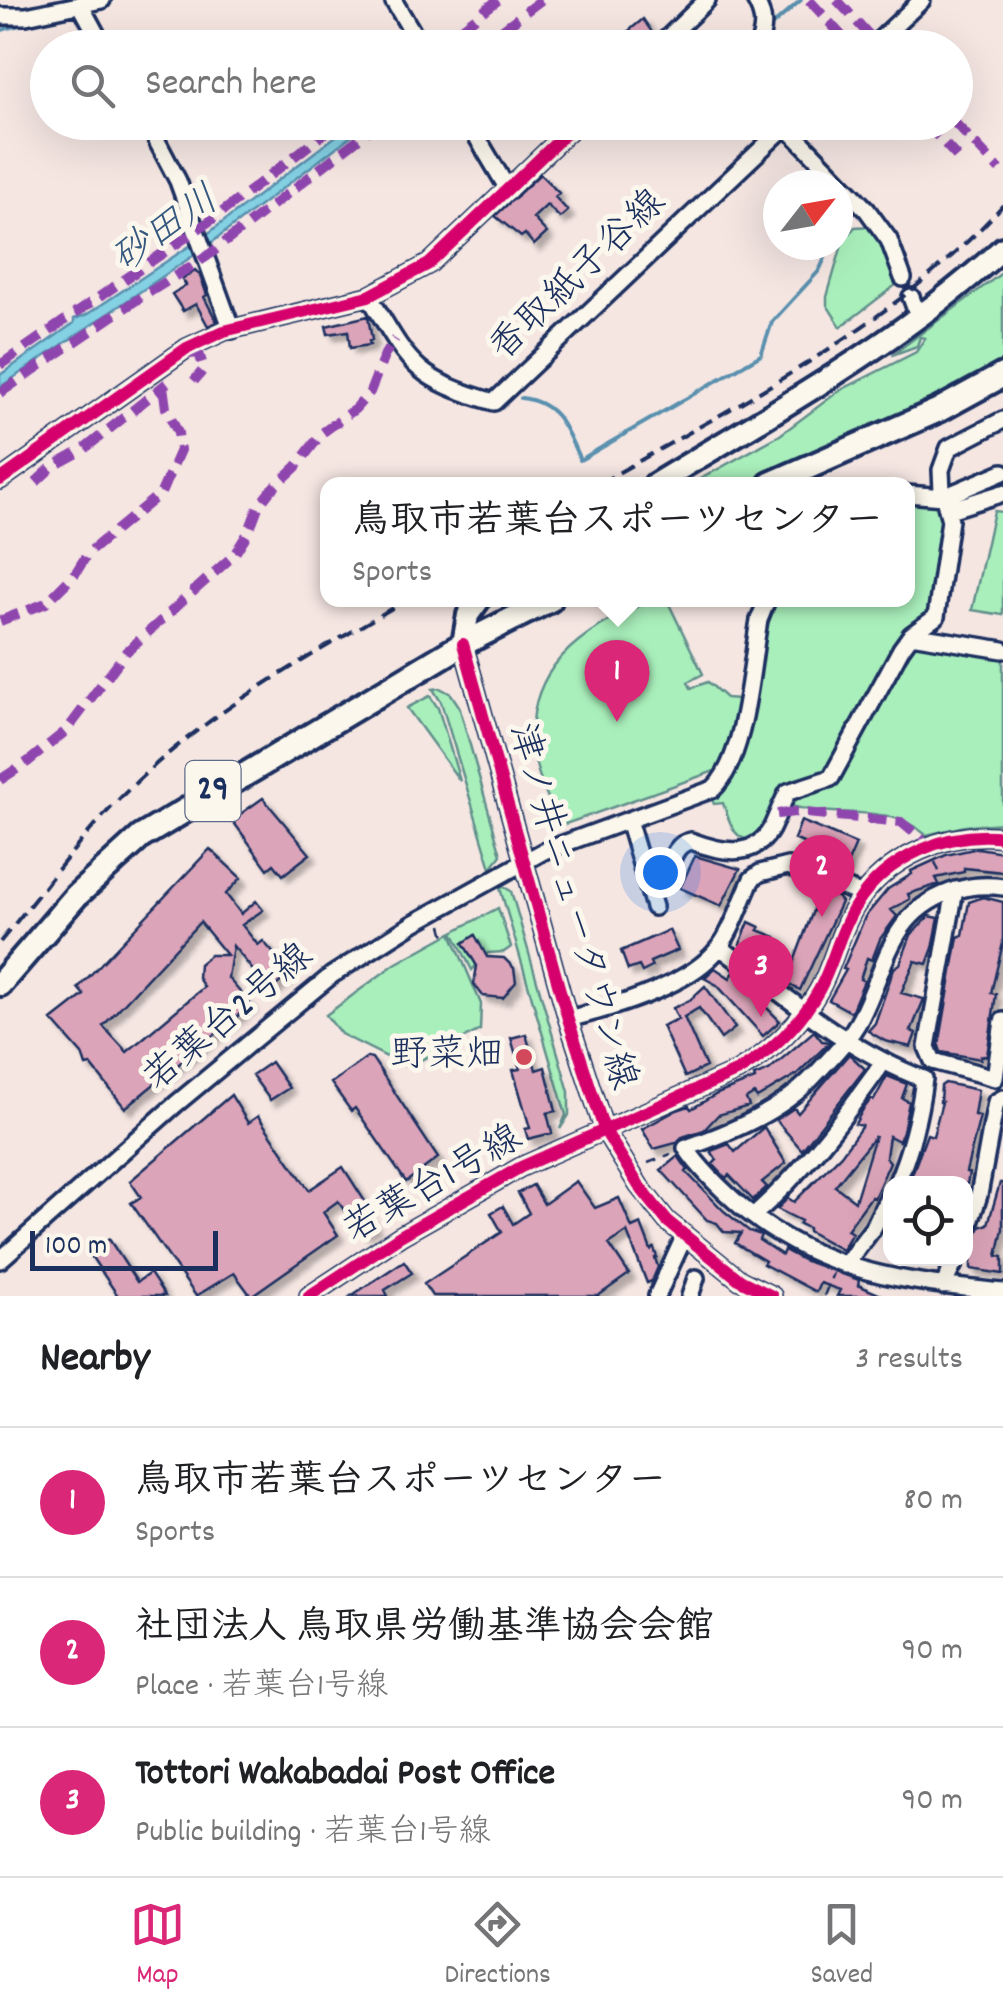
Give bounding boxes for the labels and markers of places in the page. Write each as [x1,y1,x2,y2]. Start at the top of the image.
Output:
pin: 1 [584,640,650,722]
pin: 2 [790,834,854,917]
pin: 3 [728,934,794,1017]
place label: 野菜畑 [390,1030,504,1085]
marker: 野菜畑 [513,1046,535,1068]

